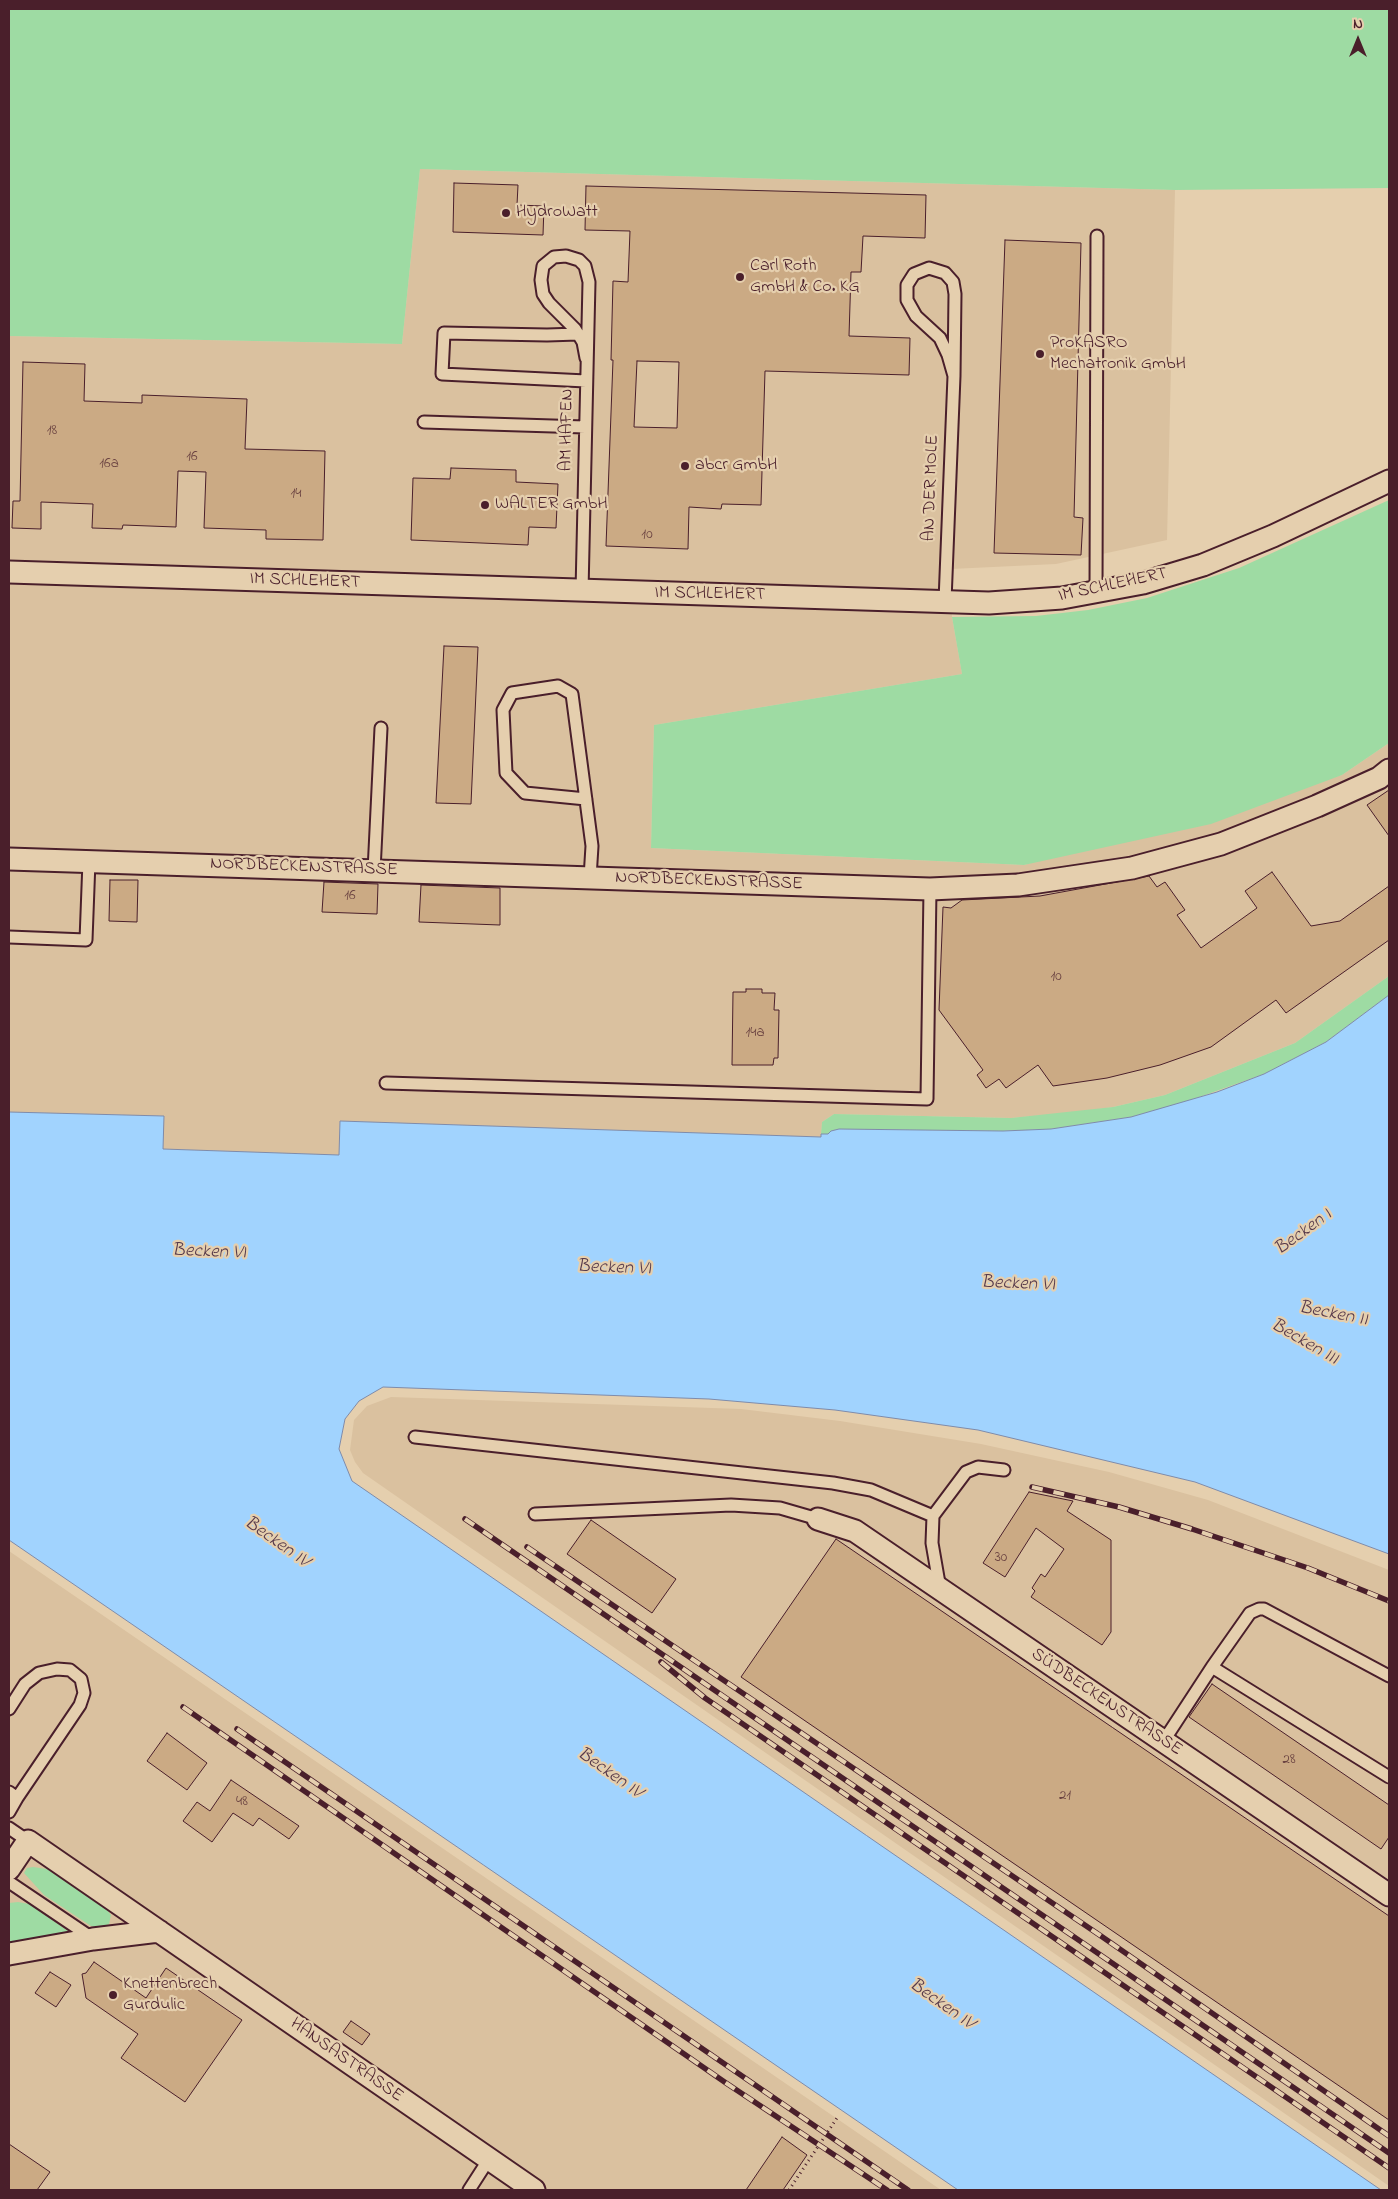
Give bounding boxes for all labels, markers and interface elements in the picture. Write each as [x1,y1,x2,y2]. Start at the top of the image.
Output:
text: N [1353,14,1363,35]
north arrow [1333,15,1383,65]
place label: HydroWatt [516,202,598,224]
marker: HydroWatt [500,207,512,219]
place label: Carl Roth GmbH & Co. KG [750,256,860,298]
marker: Carl Roth GmbH & Co. KG [734,271,746,283]
place label: ProKASRO Mechatronik GmbH [1050,333,1186,376]
marker: ProKASRO Mechatronik GmbH [1034,348,1046,360]
street label: AM HAFEN [556,388,580,472]
house number: 18 [47,423,57,441]
street label: AN DER MOLE [919,434,945,542]
house number: 16 [186,449,198,467]
place label: abcr GmbH [695,455,778,477]
house number: 16a [99,456,119,474]
marker: abcr GmbH [679,460,691,472]
house number: 14 [291,486,301,504]
place label: WALTER GmbH [495,494,608,516]
marker: WALTER GmbH [479,499,491,511]
house number: 10 [641,527,653,545]
street label: IM SCHLEHERT [1057,564,1169,608]
street label: IM SCHLEHERT [249,569,361,595]
street label: IM SCHLEHERT [654,583,766,607]
street label: NORDBECKENSTRASSE [210,854,398,882]
street label: NORDBECKENSTRASSE [615,868,803,896]
house number: 16 [344,888,356,906]
house number: 10 [1050,969,1062,987]
house number: 14a [745,1025,765,1043]
water label: Becken I [1271,1205,1337,1261]
water label: Becken VI [172,1240,246,1266]
water label: Becken VI [577,1256,651,1282]
water label: Becken VI [981,1272,1055,1298]
water label: Becken II [1297,1297,1369,1333]
water label: Becken III [1266,1315,1342,1371]
water label: Becken IV [239,1512,313,1574]
house number: 30 [995,1550,1007,1568]
street label: SÜDBECKENSTRASSE [1026,1644,1186,1762]
water label: Becken IV [572,1743,646,1805]
house number: 28 [1282,1752,1296,1770]
house number: 21 [1059,1788,1071,1806]
house number: 48 [236,1794,248,1812]
place label: Knettenbrech Gurdulic [123,1974,217,2016]
water label: Becken IV [904,1974,978,2036]
marker: Knettenbrech Gurdulic [107,1989,119,2001]
street label: HANSASTRASSE [285,2014,407,2108]

